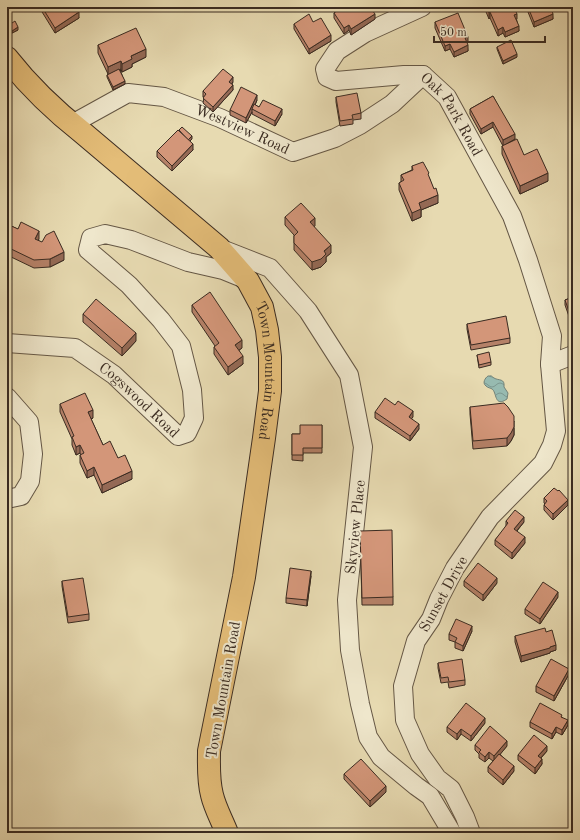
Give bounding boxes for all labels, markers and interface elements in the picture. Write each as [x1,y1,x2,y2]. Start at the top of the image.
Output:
scale bar [434,18,545,44]
text: 50 m [440,26,467,39]
street label: Oak Park Road [417,70,484,159]
street label: Westview Road [193,103,291,158]
street label: Town Mountain Road [252,299,276,441]
street label: Cogswood Road [95,361,181,442]
street label: Skyview Place [344,479,369,575]
street label: Sunset Drive [417,554,471,635]
street label: Town Mountain Road [205,620,244,760]

